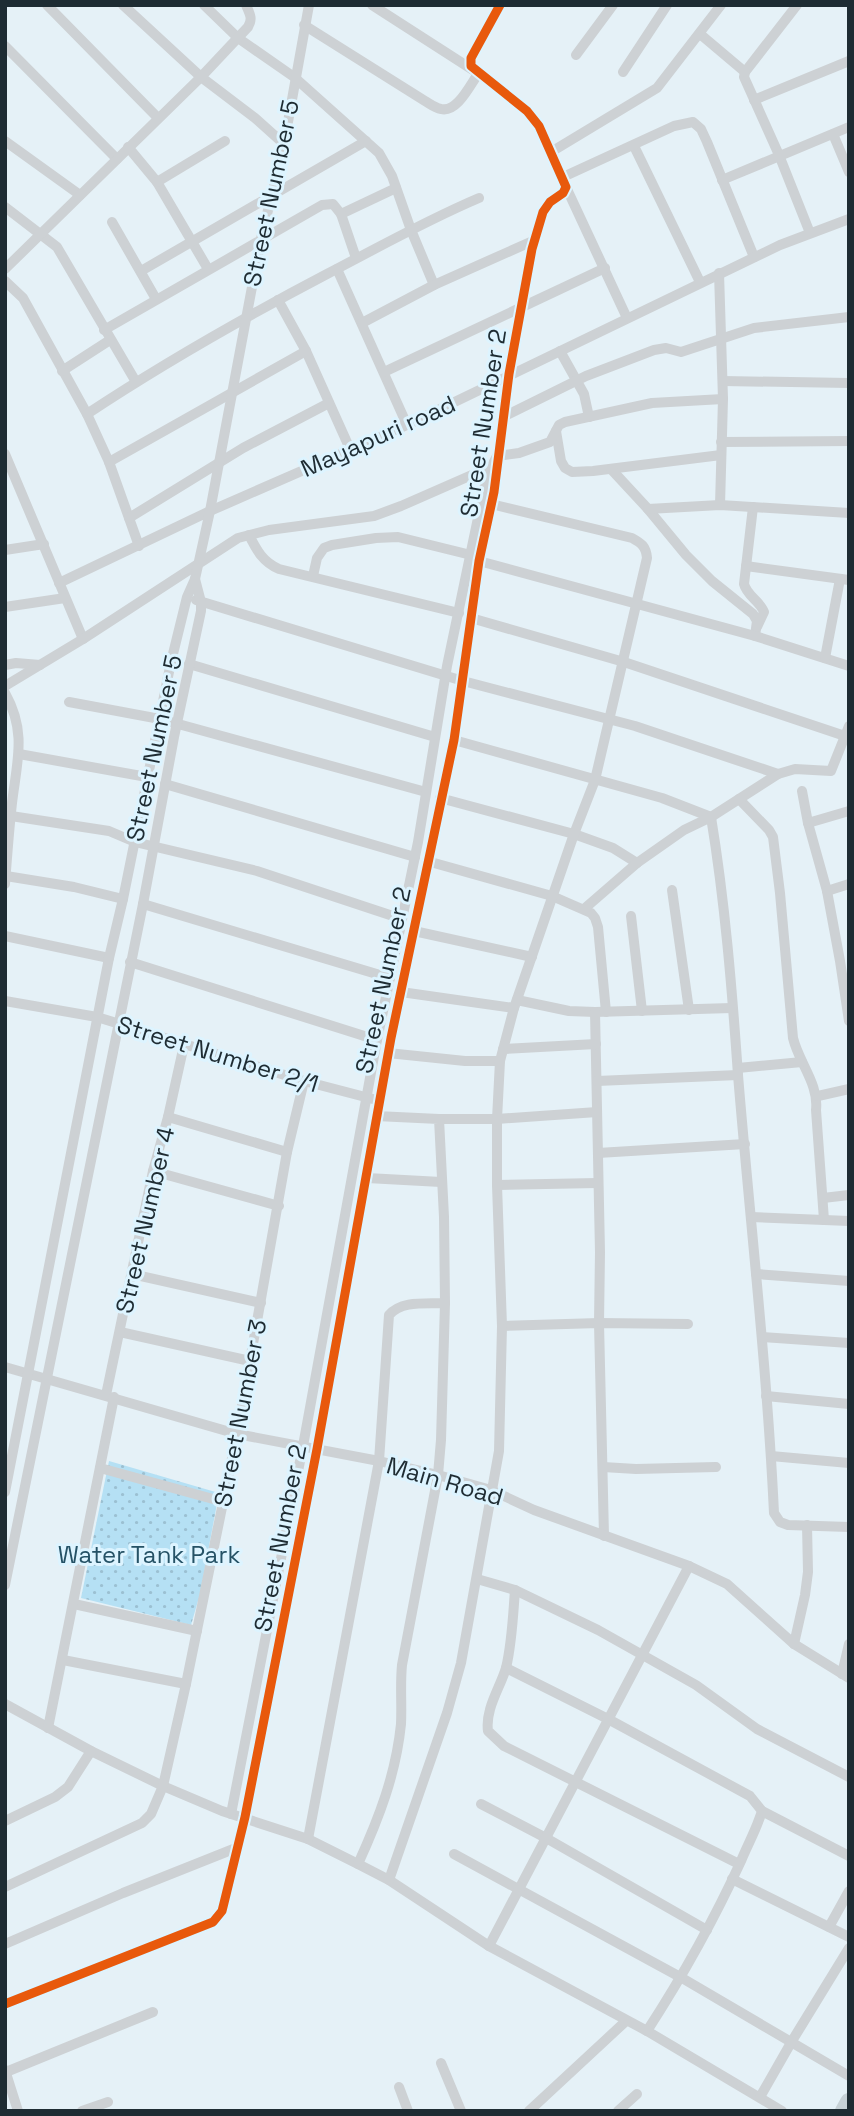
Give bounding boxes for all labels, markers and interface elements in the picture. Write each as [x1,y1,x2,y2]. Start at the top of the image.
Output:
street label: Street Number 5 [236,97,306,289]
street label: Street Number 2 [453,327,513,519]
street label: Mayapuri road [296,388,460,484]
street label: Street Number 5 [119,652,189,844]
street label: Street Number 2 [348,884,418,1076]
street label: Street Number 2/1 [114,1009,322,1099]
street label: Street Number 4 [108,1124,182,1316]
street label: Street Number 3 [207,1317,273,1509]
street label: Street Number 2 [247,1442,313,1634]
street label: Main Road [383,1450,507,1512]
park label: Water Tank Park [58,1539,240,1570]

